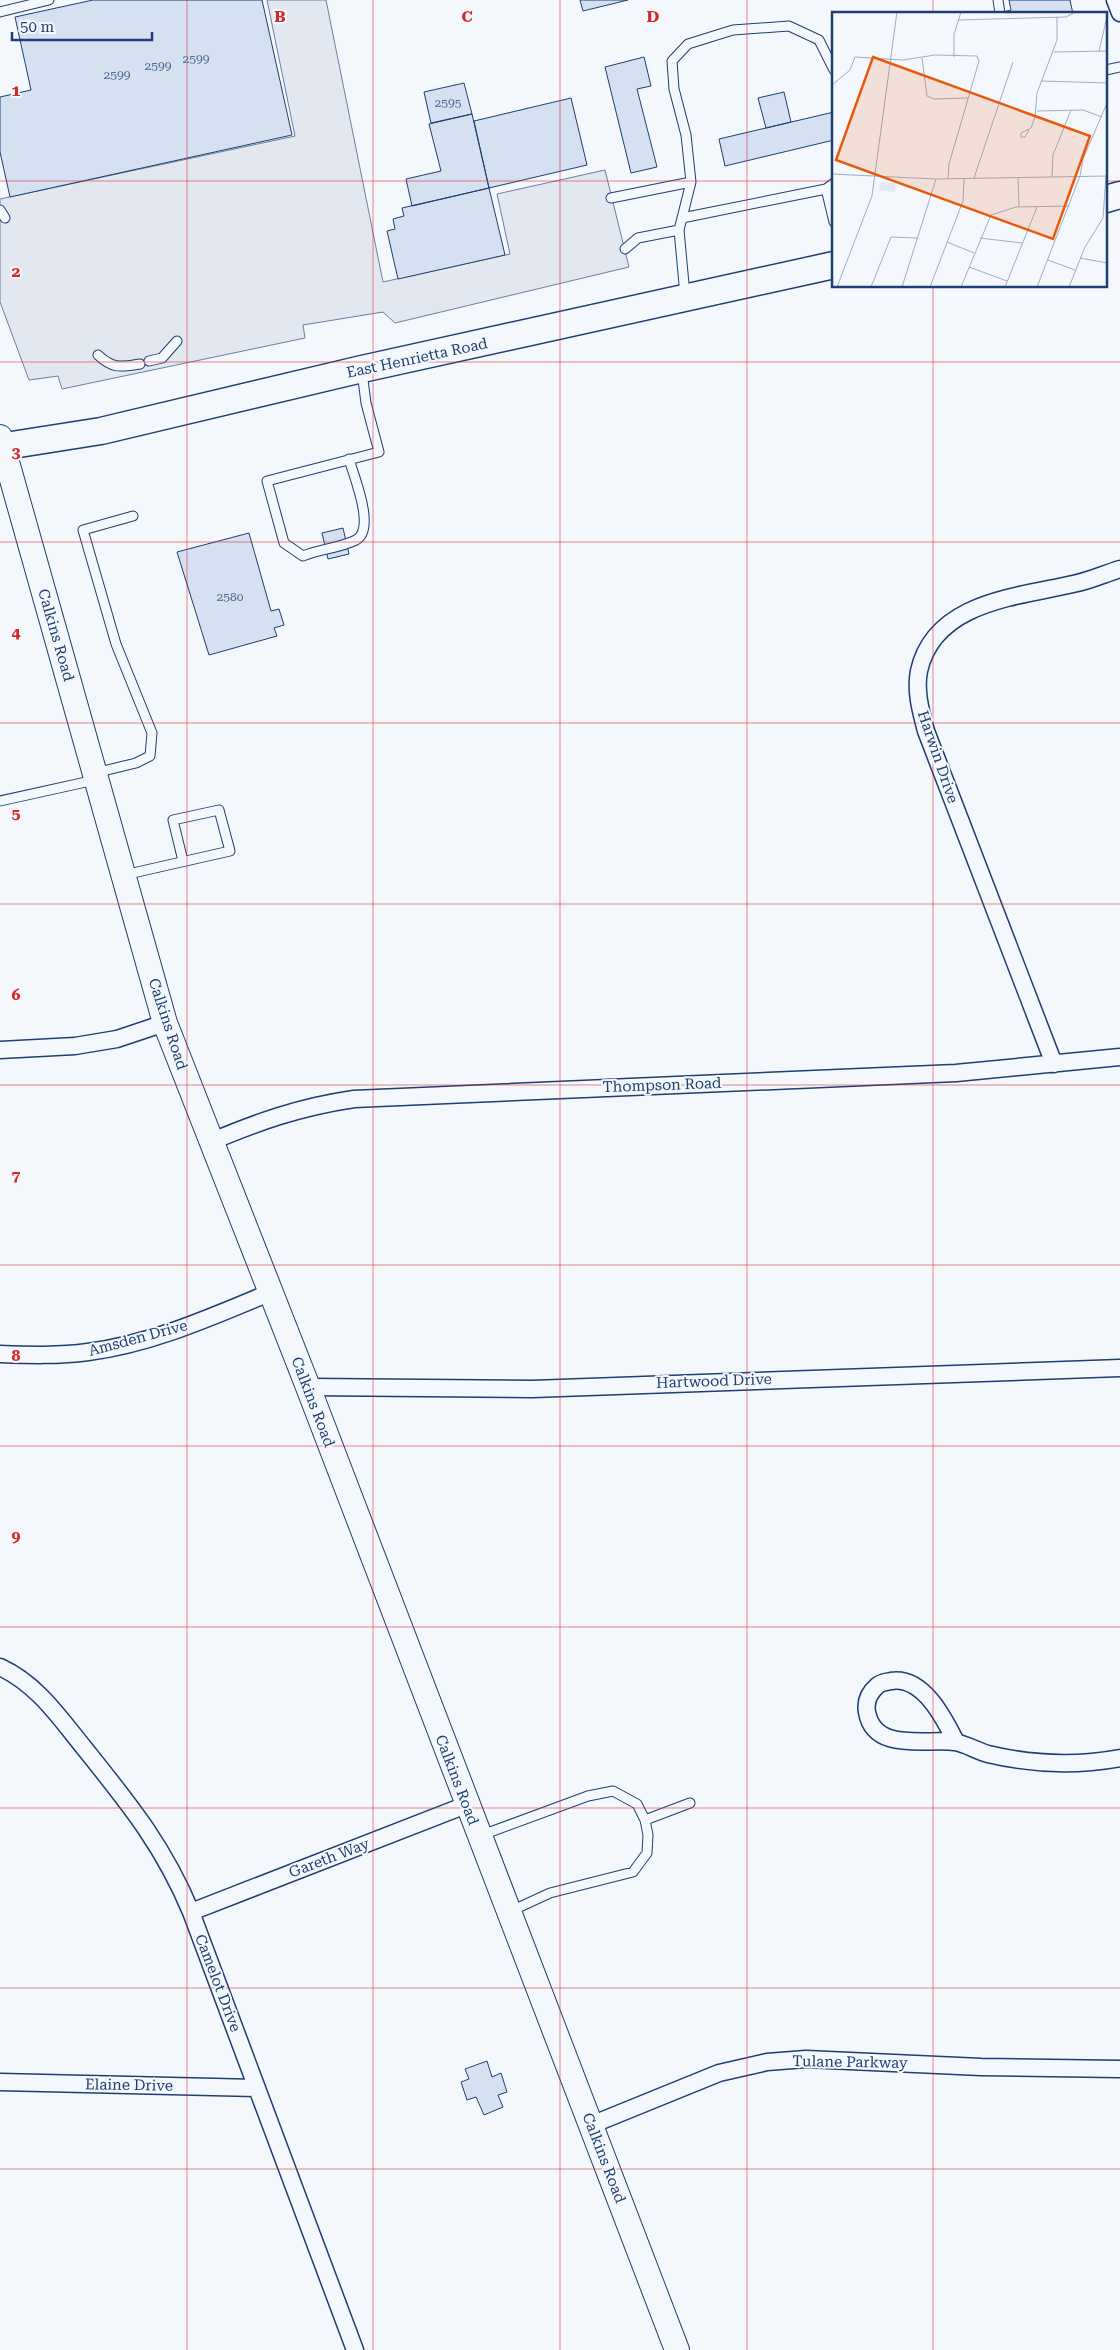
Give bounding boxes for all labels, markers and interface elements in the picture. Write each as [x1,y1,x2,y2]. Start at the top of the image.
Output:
text: B [274,7,286,26]
text: C [461,7,473,26]
text: D [647,7,660,26]
scale bar [12,10,152,42]
inset map [832,12,1108,288]
text: 50 m [20,18,55,36]
house number: 2599 [183,52,210,66]
house number: 2599 [145,59,172,73]
house number: 2599 [104,68,131,82]
text: 1 [12,81,21,100]
house number: 2595 [435,96,462,110]
text: 2 [12,262,21,281]
street label: East Henrietta Road [345,334,490,382]
text: 3 [12,443,21,462]
street label: Calkins Road [34,587,78,684]
house number: 2580 [217,590,244,604]
text: 4 [12,623,21,642]
street label: Harwin Drive [914,708,962,806]
text: 5 [12,804,21,823]
street label: Calkins Road [145,976,191,1072]
text: 6 [12,985,21,1004]
street label: Thompson Road [602,1074,722,1096]
text: 7 [12,1166,21,1185]
street label: Amsden Drive [87,1316,189,1360]
text: 8 [12,1346,21,1365]
street label: Calkins Road [288,1354,339,1450]
street label: Hartwood Drive [656,1370,772,1392]
text: 9 [12,1527,21,1546]
street label: Calkins Road [432,1732,483,1828]
street label: Gareth Way [286,1834,372,1882]
street label: Camelot Drive [191,1932,245,2034]
street label: Tulane Parkway [792,2052,908,2072]
street label: Elaine Drive [85,2075,173,2095]
street label: Calkins Road [579,2110,630,2206]

